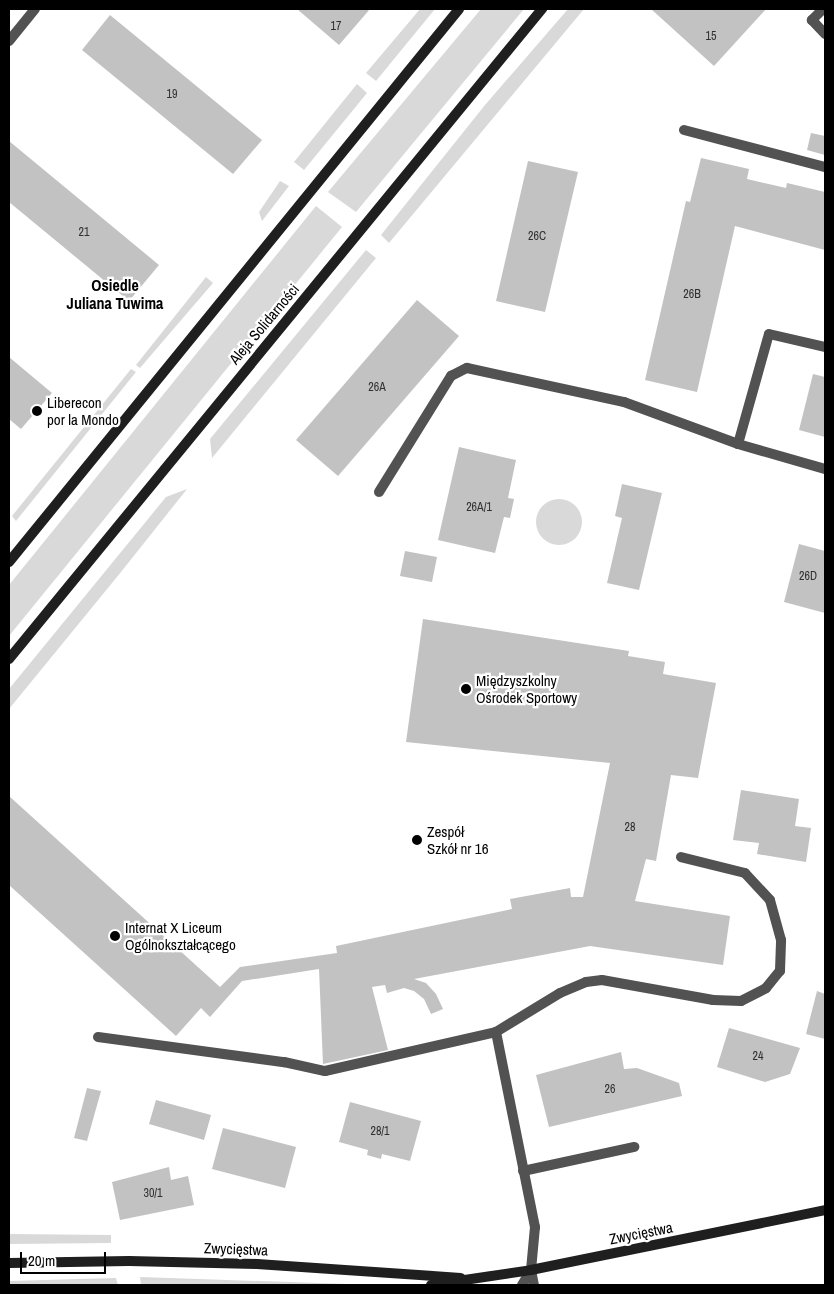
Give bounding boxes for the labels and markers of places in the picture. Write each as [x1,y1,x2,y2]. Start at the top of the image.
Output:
place label: Liberecon por la Mondo [47,393,119,428]
marker: Liberecon por la Mondo [31,405,43,417]
place label: Międzyszkolny Ośrodek Sportowy [476,671,577,706]
marker: Międzyszkolny Ośrodek Sportowy [460,683,472,695]
place label: Zespół Szkół nr 16 [427,822,489,857]
marker: Zespół Szkół nr 16 [411,834,423,846]
place label: Internat X Liceum Ogólnokształcącego [125,918,236,953]
marker: Internat X Liceum Ogólnokształcącego [109,930,121,942]

